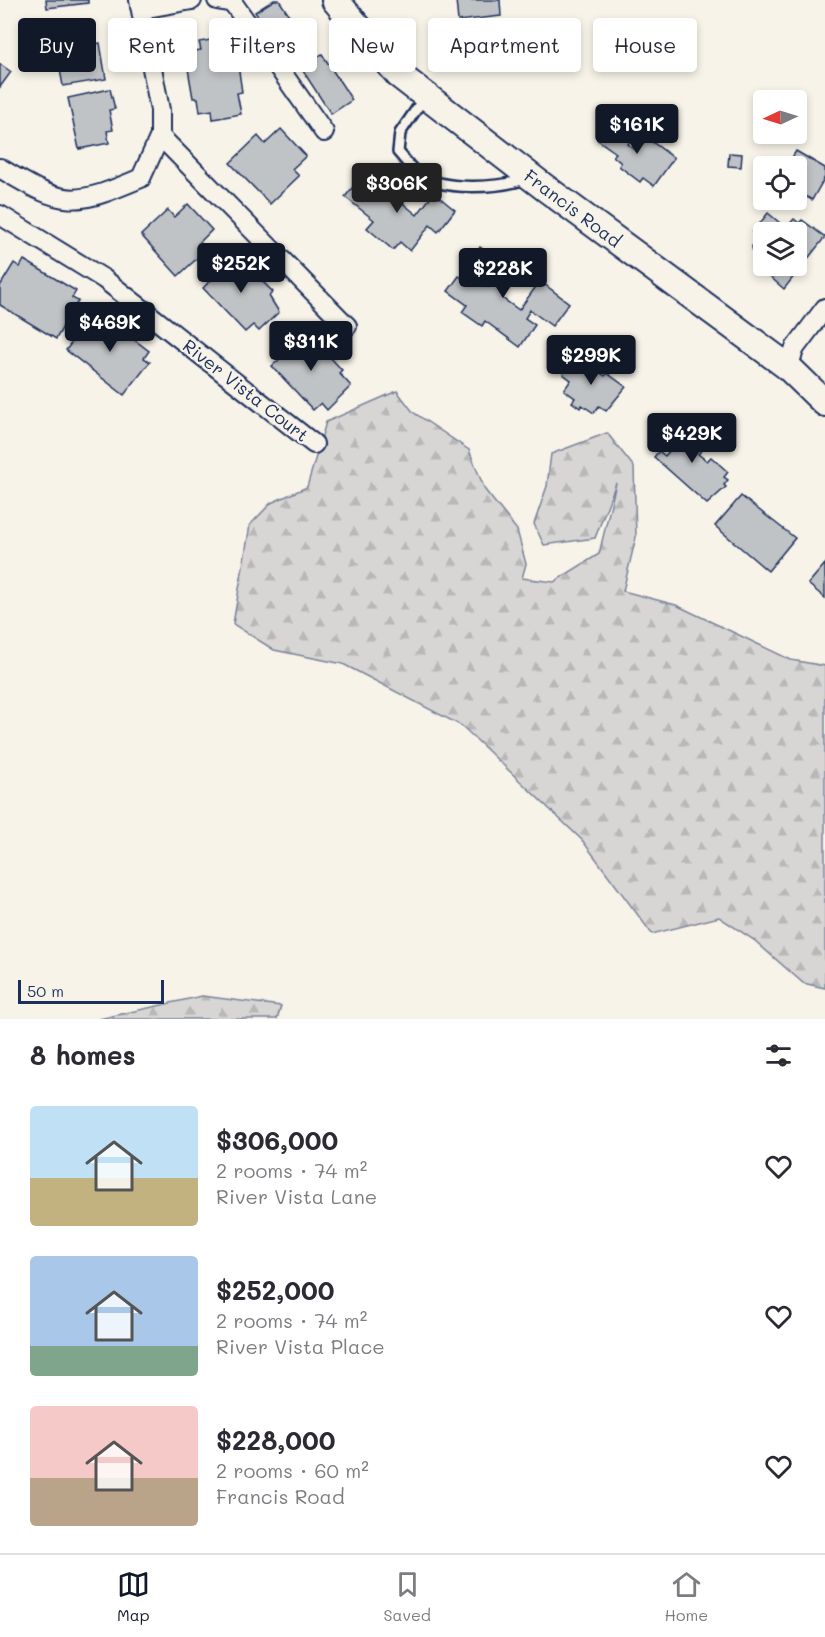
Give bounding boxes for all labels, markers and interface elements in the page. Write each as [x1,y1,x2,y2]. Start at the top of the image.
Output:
chip: Buy [18,18,96,72]
chip: Rent [108,18,197,72]
chip: Filters [209,18,317,72]
chip: New [329,18,416,72]
chip: Apartment [428,18,581,72]
chip: House [593,18,697,72]
north arrow [753,90,807,144]
map controls [753,90,807,276]
pin: $161K [595,104,679,155]
text: $161K [609,110,665,136]
button: locate [753,156,807,210]
pin: $306K [355,163,439,214]
street label: Francis Road [520,164,626,252]
text: $306K [366,169,428,195]
button: layers [753,222,807,276]
pin: $252K [199,243,283,294]
pin: $228K [461,248,545,299]
text: $252K [211,249,271,275]
text: $228K [473,254,533,280]
pin: $469K [68,302,152,353]
text: $469K [79,308,141,334]
pin: $311K [269,321,353,372]
text: $311K [283,327,339,353]
street label: River Vista Court [178,333,314,447]
pin: $299K [549,335,633,386]
text: $299K [561,341,621,367]
pin: $429K [650,413,734,464]
text: $429K [661,419,723,445]
scale bar [18,977,164,1004]
text: 50 m [27,980,64,1001]
text: 8 homes [30,1038,136,1072]
icon: filters [762,1039,795,1072]
text: $306,000 [216,1123,338,1157]
icon: home [78,1130,150,1202]
icon: heart [762,1150,795,1183]
text: 2 rooms · 74 m² [216,1157,367,1183]
text: River Vista Lane [216,1183,377,1209]
text: $252,000 [216,1273,334,1307]
icon: home [78,1280,150,1352]
icon: heart [762,1300,795,1333]
text: 2 rooms · 74 m² [216,1307,367,1333]
text: River Vista Place [216,1333,385,1359]
text: $228,000 [216,1423,335,1457]
icon: home [78,1430,150,1502]
icon: heart [762,1450,795,1483]
text: 2 rooms · 60 m² [216,1457,369,1483]
text: Francis Road [216,1483,345,1509]
tab: Map [117,1568,150,1625]
tab: Saved [383,1568,431,1625]
tab: Home [665,1568,708,1625]

